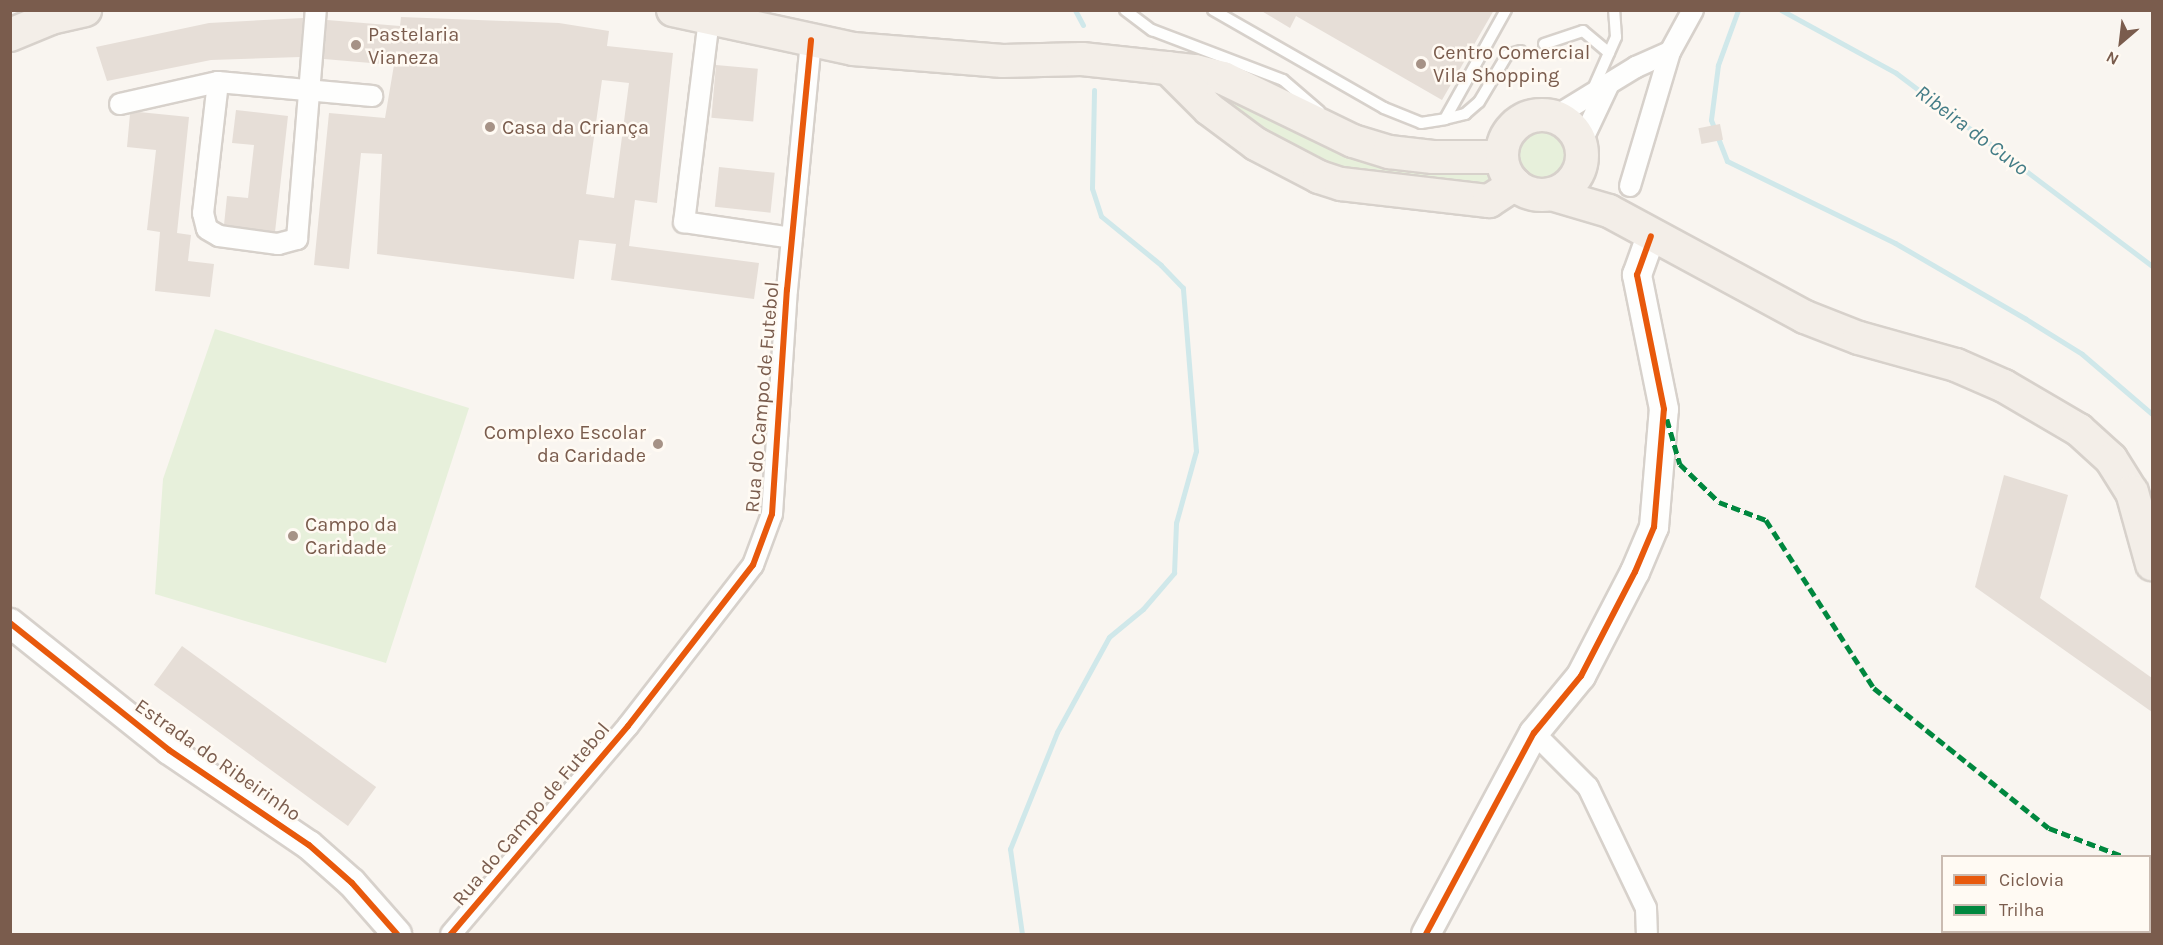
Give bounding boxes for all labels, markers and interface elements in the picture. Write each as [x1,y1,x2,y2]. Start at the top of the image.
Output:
north arrow [2091,12,2151,72]
place label: Pastelaria Vianeza [368,22,459,69]
marker: Pastelaria Vianeza [349,38,363,52]
place label: Centro Comercial Vila Shopping [1433,40,1590,87]
text: N [2103,47,2122,69]
marker: Centro Comercial Vila Shopping [1414,57,1428,71]
water label: Ribeira do Cuvo [1911,79,2033,181]
place label: Casa da Criança [502,115,649,139]
marker: Casa da Criança [483,120,497,134]
street label: Rua do Campo de Futebol [740,280,784,514]
place label: Complexo Escolar da Caridade [484,420,646,467]
marker: Complexo Escolar da Caridade [651,437,665,451]
place label: Campo da Caridade [305,512,397,559]
marker: Campo da Caridade [286,529,300,543]
street label: Estrada do Ribeirinho [130,694,306,826]
street label: Rua do Campo de Futebol [447,717,615,911]
legend [1941,855,2151,933]
text: Ciclovia [1999,869,2064,891]
text: Trilha [1999,899,2044,921]

